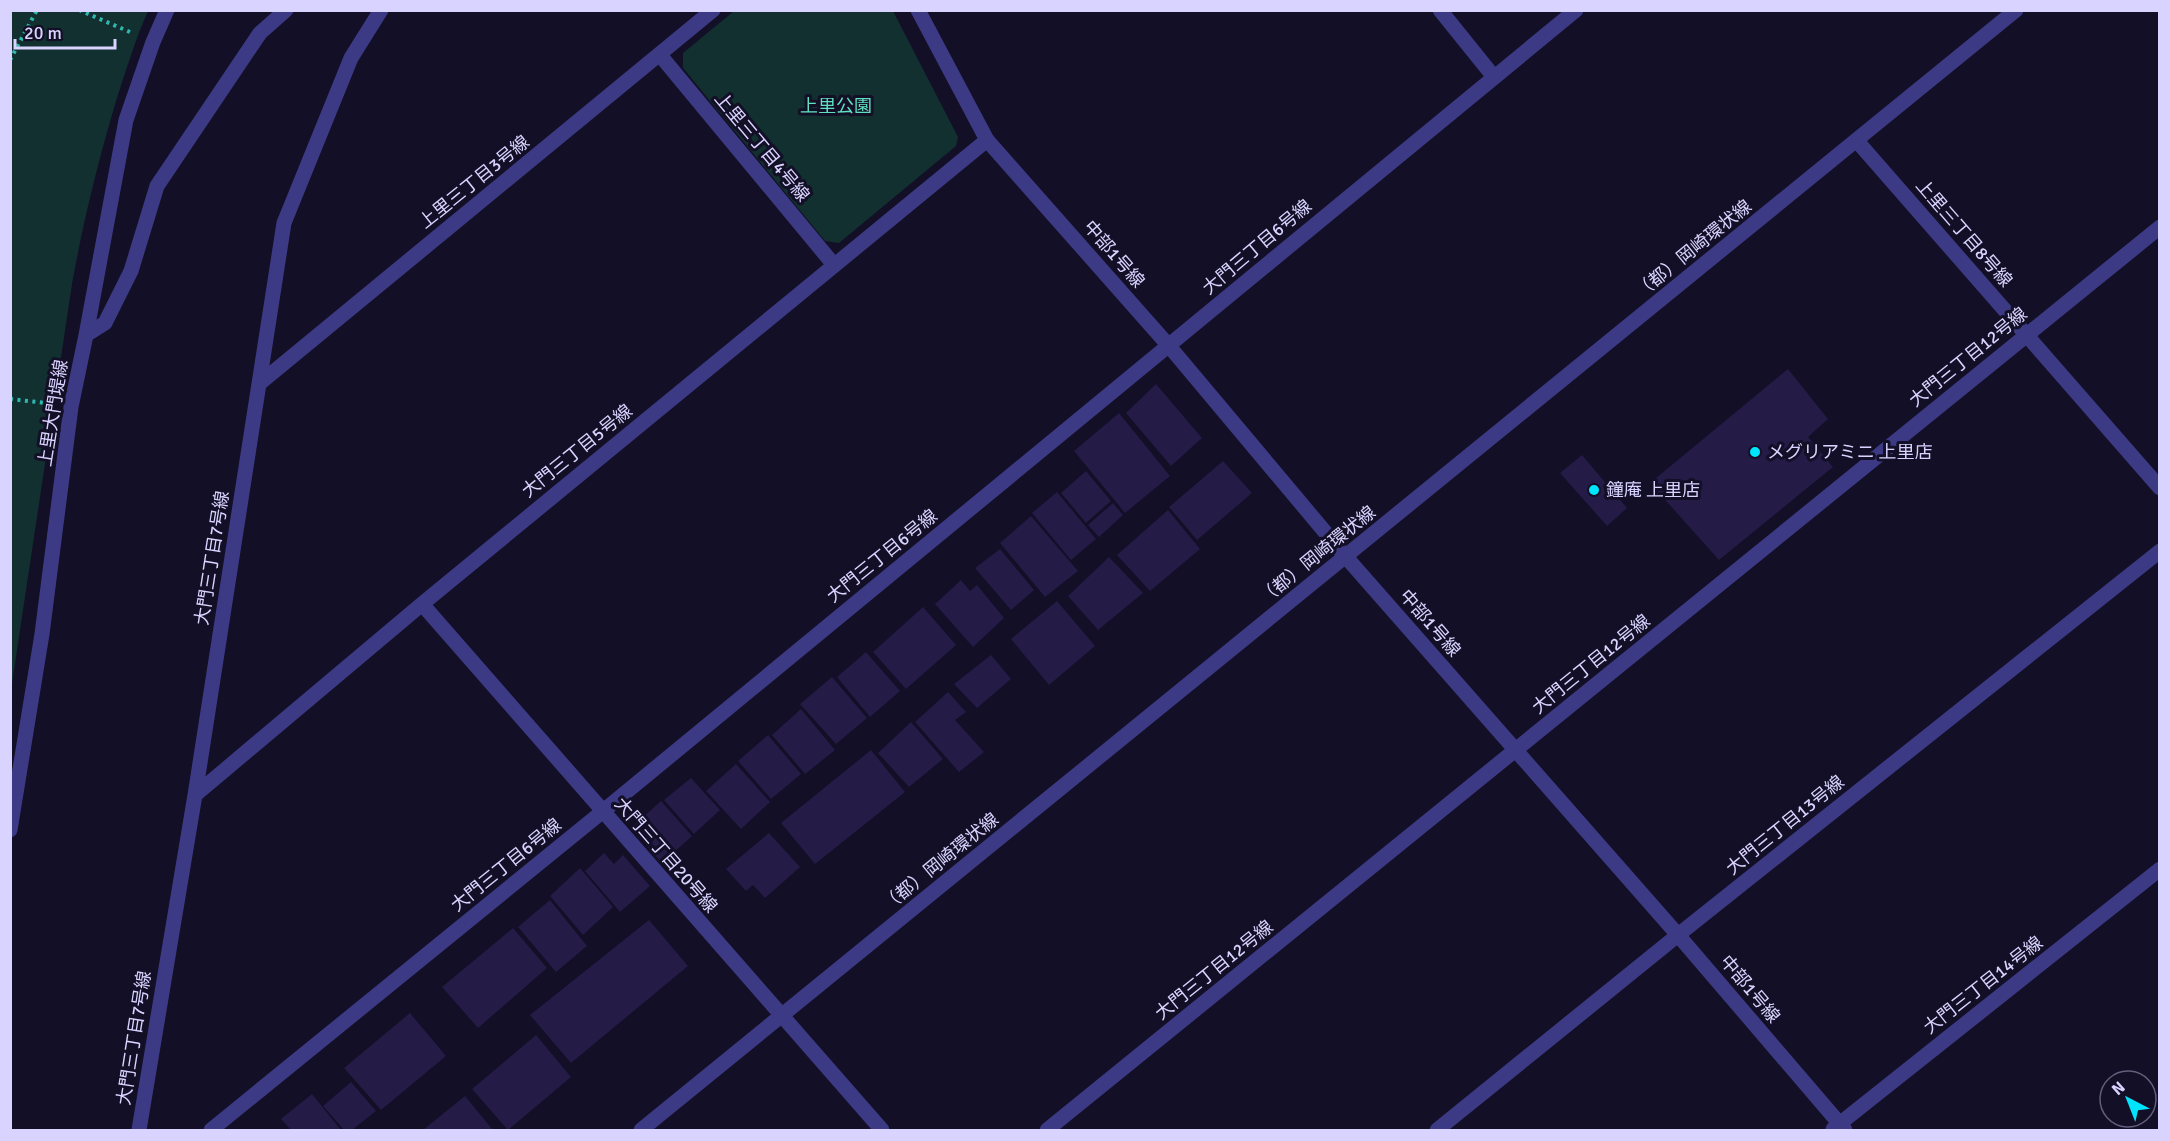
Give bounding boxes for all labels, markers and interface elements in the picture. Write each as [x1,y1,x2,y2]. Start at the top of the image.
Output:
scale bar [15,12,116,50]
text: 20 m [24,22,62,44]
street label: 上里三丁目4号線 [710,88,814,206]
park label: 上里公園 [800,95,872,117]
street label: 上里三丁目3号線 [414,131,534,233]
street label: 上里三丁目8号線 [1911,175,2017,291]
street label: 大門三丁目6号線 [1198,195,1316,299]
street label: （都）岡崎環状線 [1630,195,1756,303]
street label: 中部1号線 [1079,216,1149,292]
street label: 大門三丁目12号線 [1905,303,2031,411]
street label: 上里大門堤線 [34,358,72,468]
street label: 大門三丁目5号線 [517,400,637,502]
place label: メグリアミニ 上里店 [1767,441,1933,463]
marker: メグリアミニ 上里店 [1748,445,1762,459]
place label: 鐘庵 上里店 [1606,479,1700,501]
marker: 鐘庵 上里店 [1587,483,1601,497]
street label: 大門三丁目7号線 [191,489,233,627]
street label: （都）岡崎環状線 [1254,501,1380,609]
street label: 大門三丁目6号線 [822,505,942,607]
street label: 中部1号線 [1395,585,1465,661]
street label: 大門三丁目12号線 [1528,610,1654,718]
street label: 大門三丁目13号線 [1722,771,1848,879]
street label: 大門三丁目20号線 [610,793,722,917]
street label: （都）岡崎環状線 [877,808,1003,916]
street label: 大門三丁目6号線 [446,814,566,916]
street label: 大門三丁目12号線 [1151,916,1277,1024]
street label: 大門三丁目14号線 [1919,932,2047,1038]
street label: 中部1号線 [1715,951,1785,1027]
street label: 大門三丁目7号線 [113,969,155,1107]
north arrow [2098,1069,2158,1129]
text: N [2108,1077,2129,1100]

